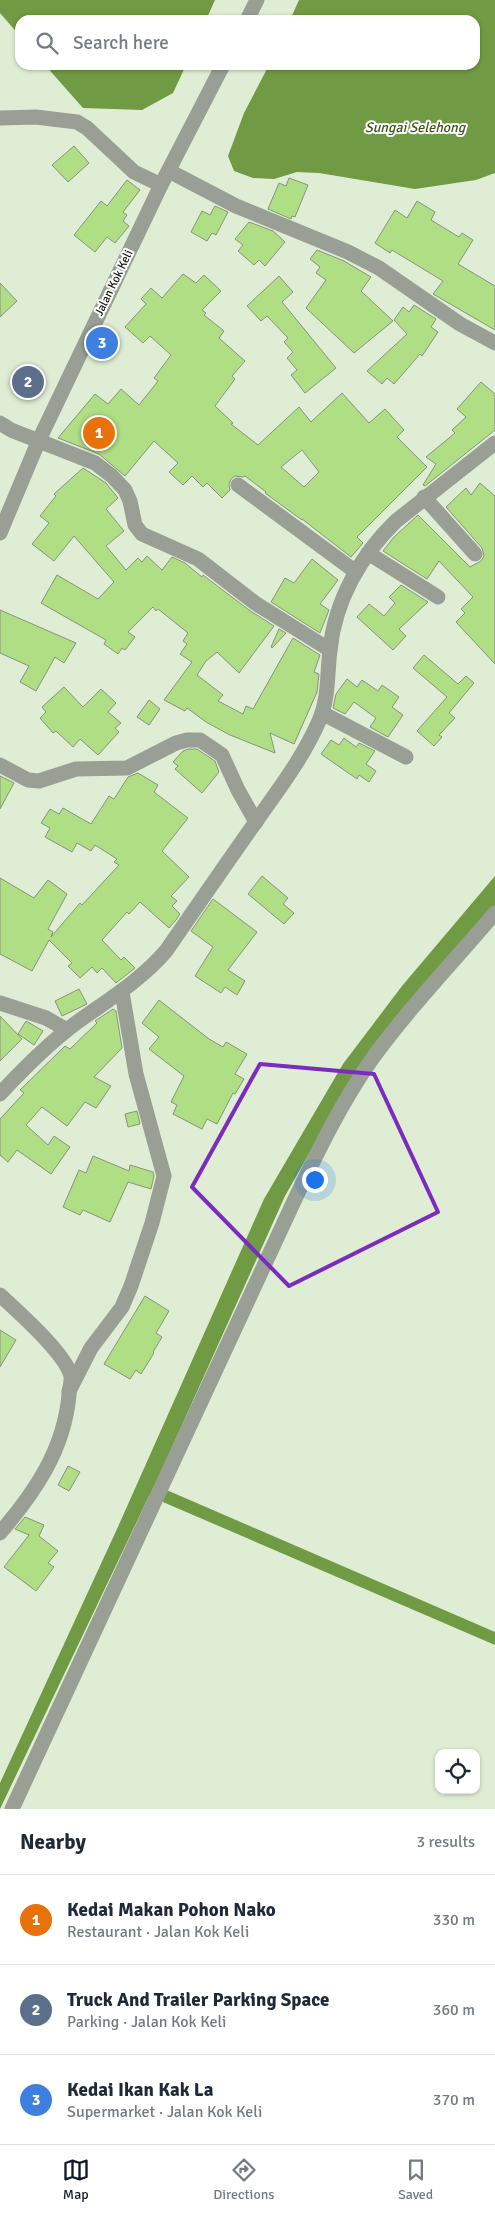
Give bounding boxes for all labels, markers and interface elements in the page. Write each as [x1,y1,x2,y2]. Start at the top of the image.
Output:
search box [15,15,480,70]
icon: search [33,29,61,57]
text: Search here [73,31,169,55]
water label: Sungai Selehong [365,119,467,136]
street label: Jalan Kok Keli [92,248,136,318]
pin: 3 [86,324,118,362]
pin: 2 [12,363,44,401]
pin: 1 [83,414,115,452]
your location [302,1167,328,1193]
map controls [435,1749,480,1794]
button: locate [435,1749,480,1794]
text: Nearby [20,1829,86,1855]
text: 3 results [416,1832,475,1852]
text: Kedai Makan Pohon Nako [67,1898,276,1922]
text: 1 [32,1910,40,1930]
text: 330 m [433,1910,475,1930]
text: Restaurant · Jalan Kok Keli [67,1922,249,1942]
text: Truck And Trailer Parking Space [67,1988,330,2012]
text: 2 [32,2000,40,2020]
text: 360 m [433,2000,475,2020]
text: Parking · Jalan Kok Keli [67,2012,226,2032]
text: Kedai Ikan Kak La [67,2078,213,2102]
text: 3 [32,2090,40,2110]
text: 370 m [433,2090,475,2110]
text: Supermarket · Jalan Kok Keli [67,2102,262,2122]
tab: Map [62,2156,90,2203]
tab: Directions [213,2156,274,2203]
tab: Saved [398,2156,433,2203]

